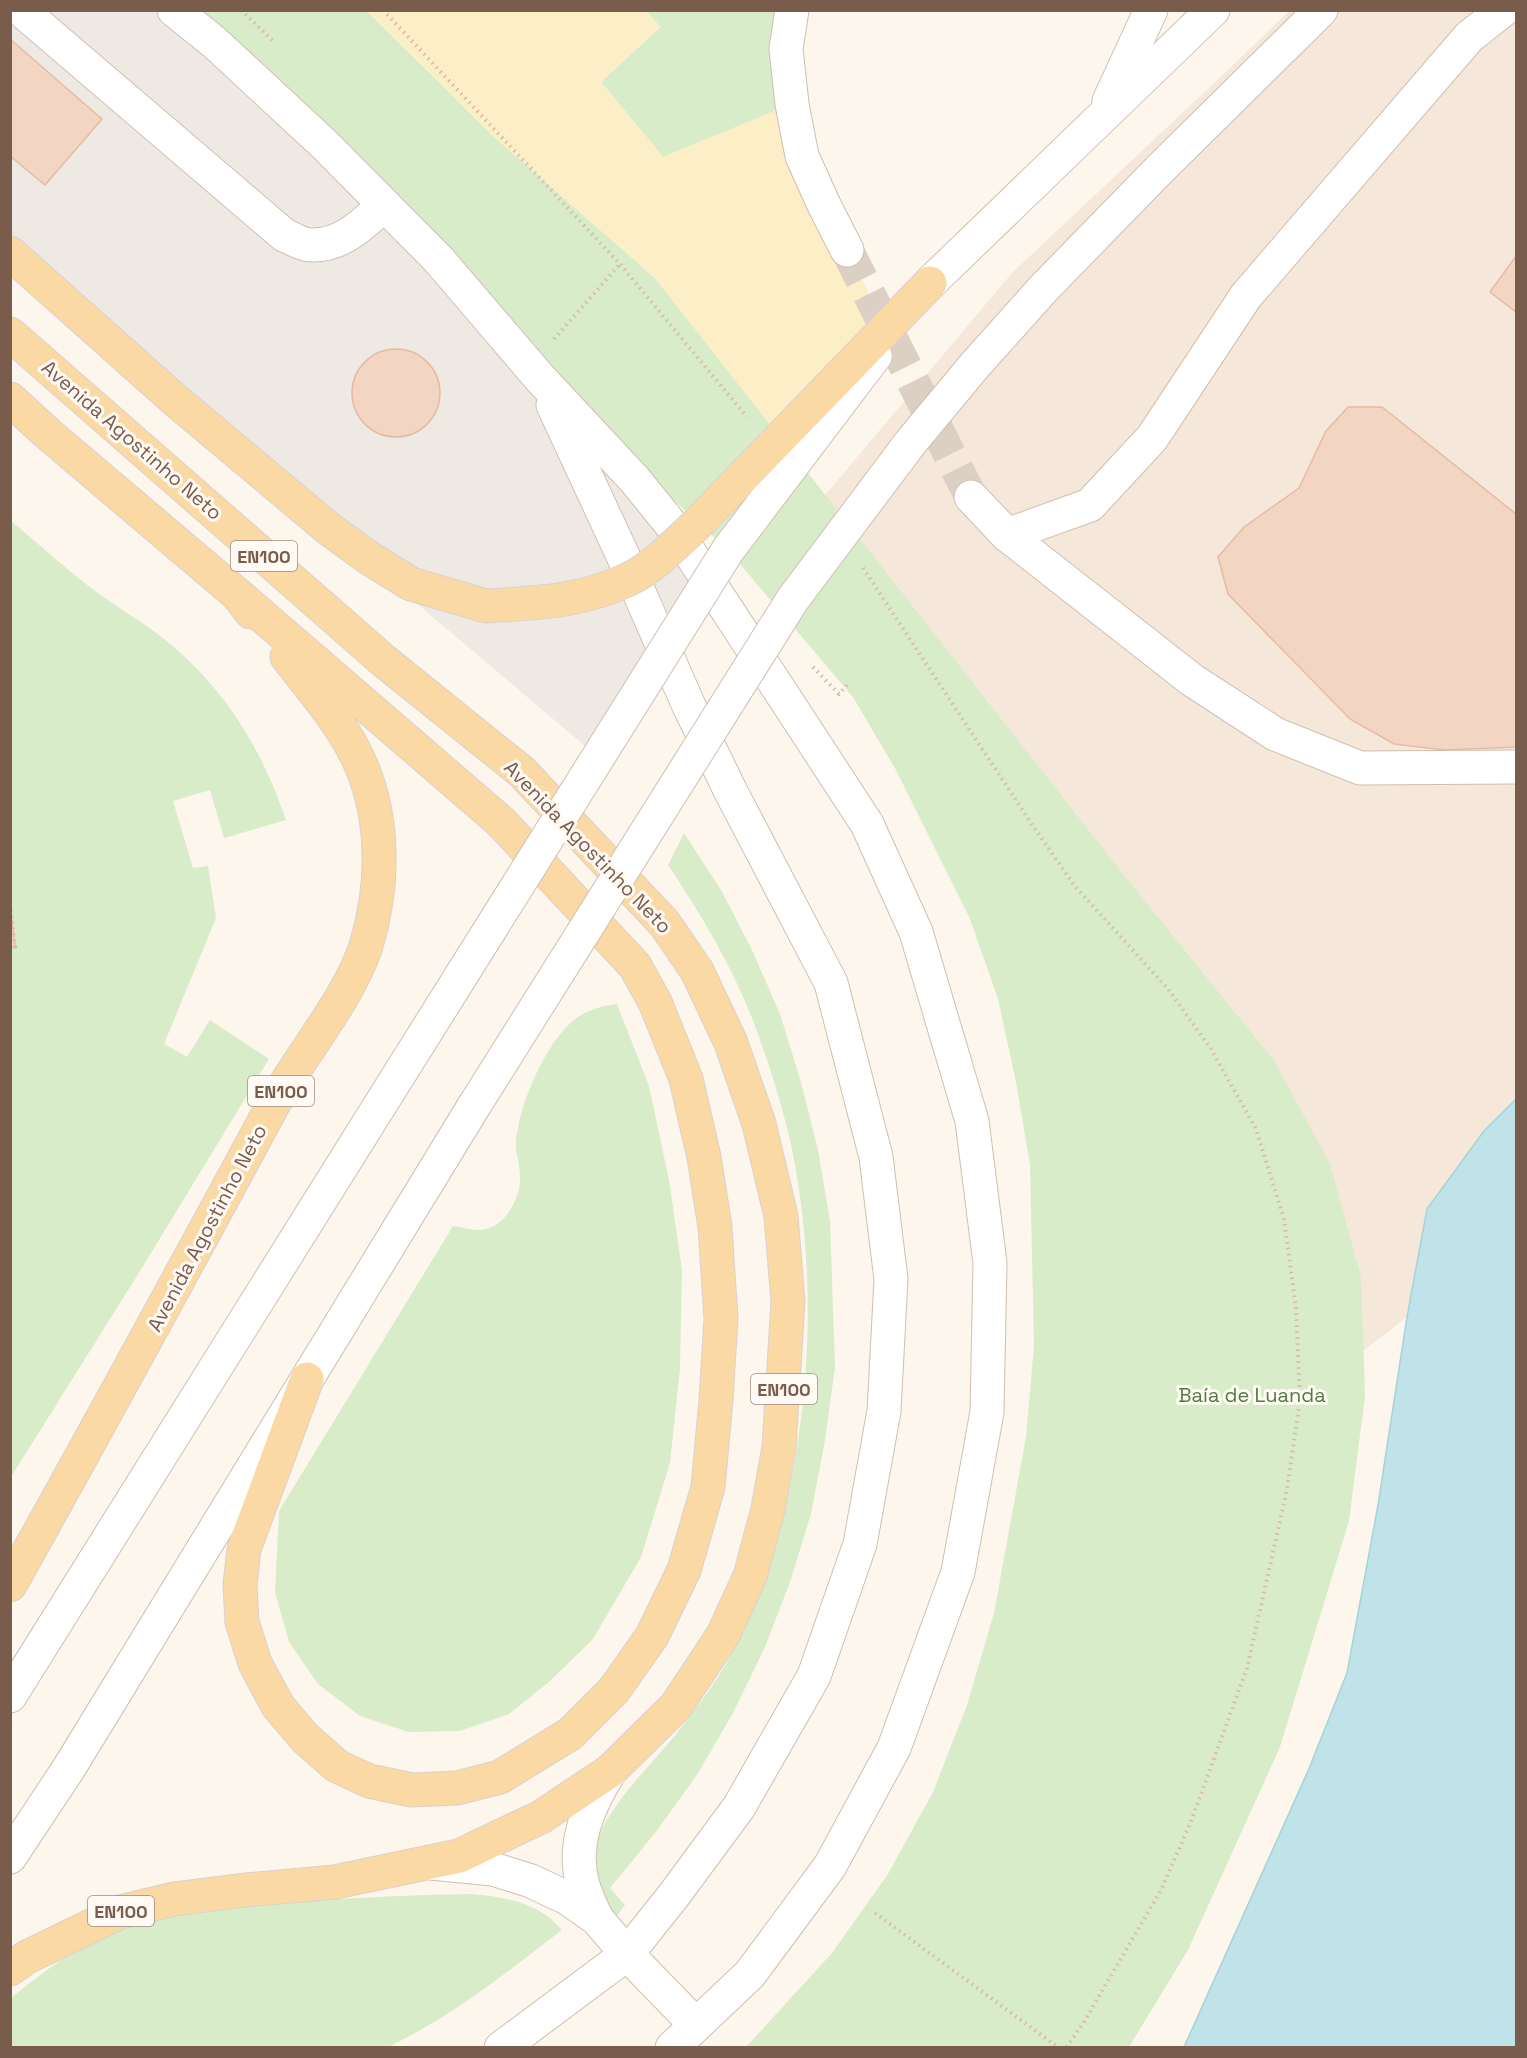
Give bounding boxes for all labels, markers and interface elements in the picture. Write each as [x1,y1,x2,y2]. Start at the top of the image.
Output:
street label: Avenida Agostinho Neto [36,354,228,526]
road number: EN100 [231,541,297,571]
street label: Avenida Agostinho Neto [498,755,678,939]
road number: EN100 [248,1076,314,1106]
street label: Avenida Agostinho Neto [141,1120,273,1336]
road number: EN100 [751,1374,817,1404]
park label: Baía de Luanda [1178,1382,1326,1408]
road number: EN100 [88,1896,154,1926]

